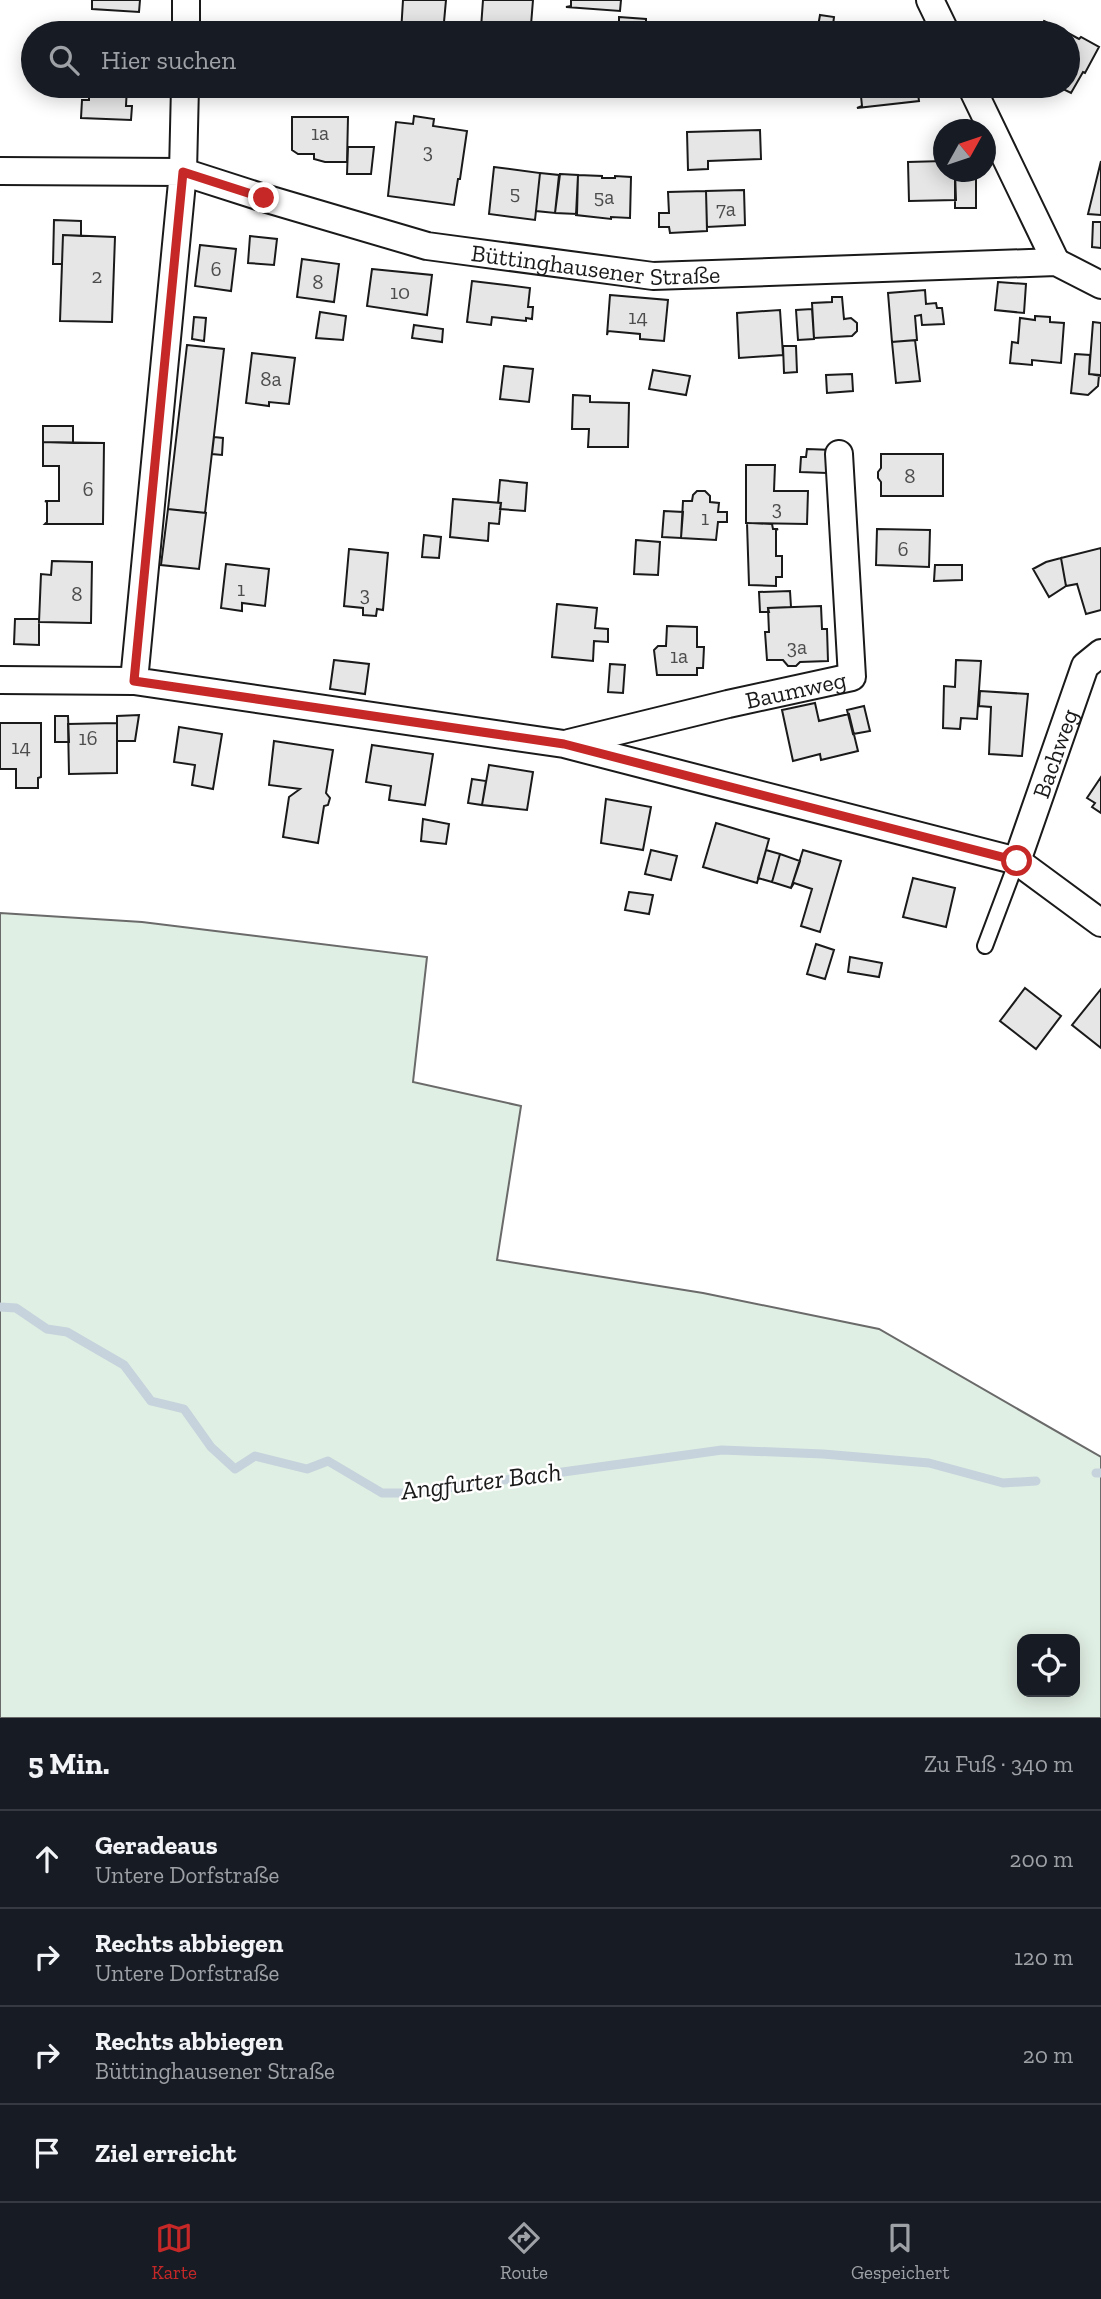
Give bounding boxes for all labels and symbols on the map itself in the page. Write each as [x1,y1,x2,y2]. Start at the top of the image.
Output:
north arrow [933,119,996,182]
house number: 1a [311,120,329,145]
house number: 3 [423,138,433,163]
house number: 5 [510,180,520,205]
route end [248,182,279,213]
house number: 5a [594,184,614,209]
house number: 7a [716,196,736,221]
street label: Büttinghausener Straße [470,238,721,291]
house number: 6 [210,256,222,281]
house number: 2 [92,263,102,288]
house number: 8 [312,269,324,294]
house number: 10 [390,279,410,304]
house number: 14 [628,304,648,329]
house number: 8a [260,366,282,391]
house number: 8 [904,463,916,488]
house number: 6 [82,476,94,501]
house number: 3 [772,495,782,520]
house number: 1 [701,505,709,530]
house number: 6 [897,536,909,561]
house number: 1 [237,576,245,601]
house number: 8 [71,581,83,606]
house number: 3 [360,581,370,606]
house number: 3a [787,634,807,659]
house number: 1a [670,643,688,668]
street label: Baumweg [743,664,849,714]
street label: Bachweg [1026,705,1083,802]
house number: 16 [78,725,98,750]
house number: 14 [11,734,31,759]
route start [1001,845,1032,876]
water label: Angfurter Bach [398,1455,563,1507]

